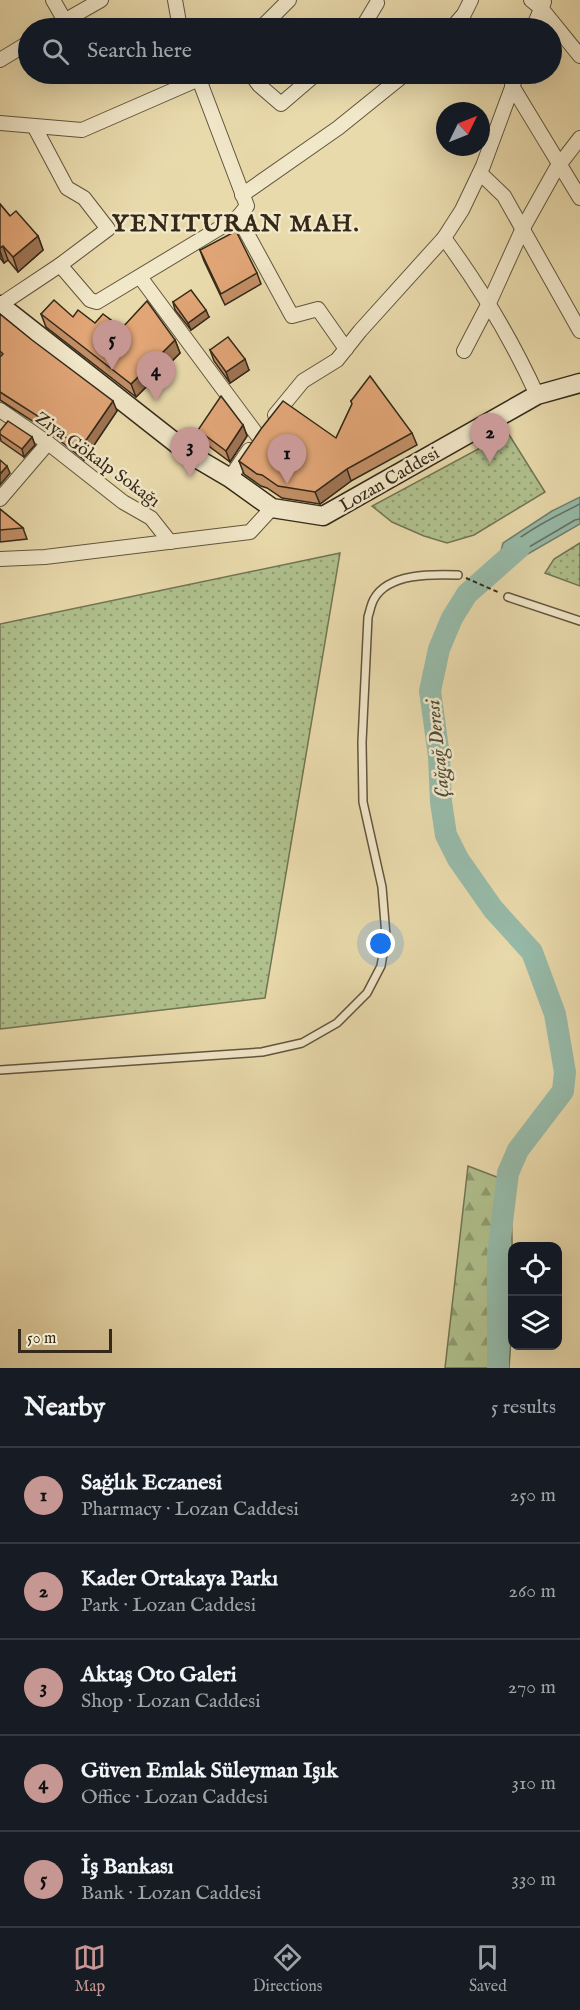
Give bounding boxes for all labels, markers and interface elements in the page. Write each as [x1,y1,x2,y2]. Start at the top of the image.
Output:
search box [18,18,562,84]
icon: search [39,35,72,68]
text: Search here [87,37,192,65]
north arrow [436,102,490,156]
district label: YENITURAN MAH. [112,209,360,240]
pin: 5 [92,320,132,370]
pin: 4 [136,352,176,401]
street label: Ziya Gökalp Sokağı [30,407,164,513]
pin: 2 [470,414,510,463]
pin: 3 [170,428,210,477]
pin: 1 [268,434,306,484]
street label: Lozan Caddesi [336,442,444,518]
water label: Çağçağ Deresi [421,697,457,799]
your location [366,929,395,958]
map controls [508,1242,562,1350]
button: locate [508,1242,562,1296]
button: layers [508,1296,562,1350]
scale bar [18,1326,112,1354]
text: 50 m [27,1329,56,1349]
text: Nearby [24,1391,105,1424]
text: 5 results [491,1395,556,1420]
text: Sağlık Eczanesi [81,1469,222,1497]
text: 1 [40,1483,47,1508]
text: 250 m [510,1483,556,1508]
text: Pharmacy · Lozan Caddesi [81,1497,299,1522]
text: Kader Ortakaya Parkı [81,1565,278,1593]
text: 2 [39,1579,48,1604]
text: 260 m [509,1579,556,1604]
text: Park · Lozan Caddesi [81,1593,256,1618]
text: Aktaş Oto Galeri [81,1661,237,1689]
text: 3 [40,1675,47,1700]
text: 270 m [508,1675,556,1700]
text: Shop · Lozan Caddesi [81,1689,261,1714]
text: Güven Emlak Süleyman Işık [81,1757,338,1785]
text: 4 [39,1771,48,1796]
text: 310 m [512,1771,556,1796]
text: Office · Lozan Caddesi [81,1785,268,1810]
text: İş Bankası [81,1853,174,1881]
text: 5 [40,1867,47,1892]
text: 330 m [511,1867,556,1892]
text: Bank · Lozan Caddesi [81,1881,261,1906]
tab: Map [73,1941,106,1997]
tab: Directions [253,1941,322,1997]
tab: Saved [469,1941,507,1997]

